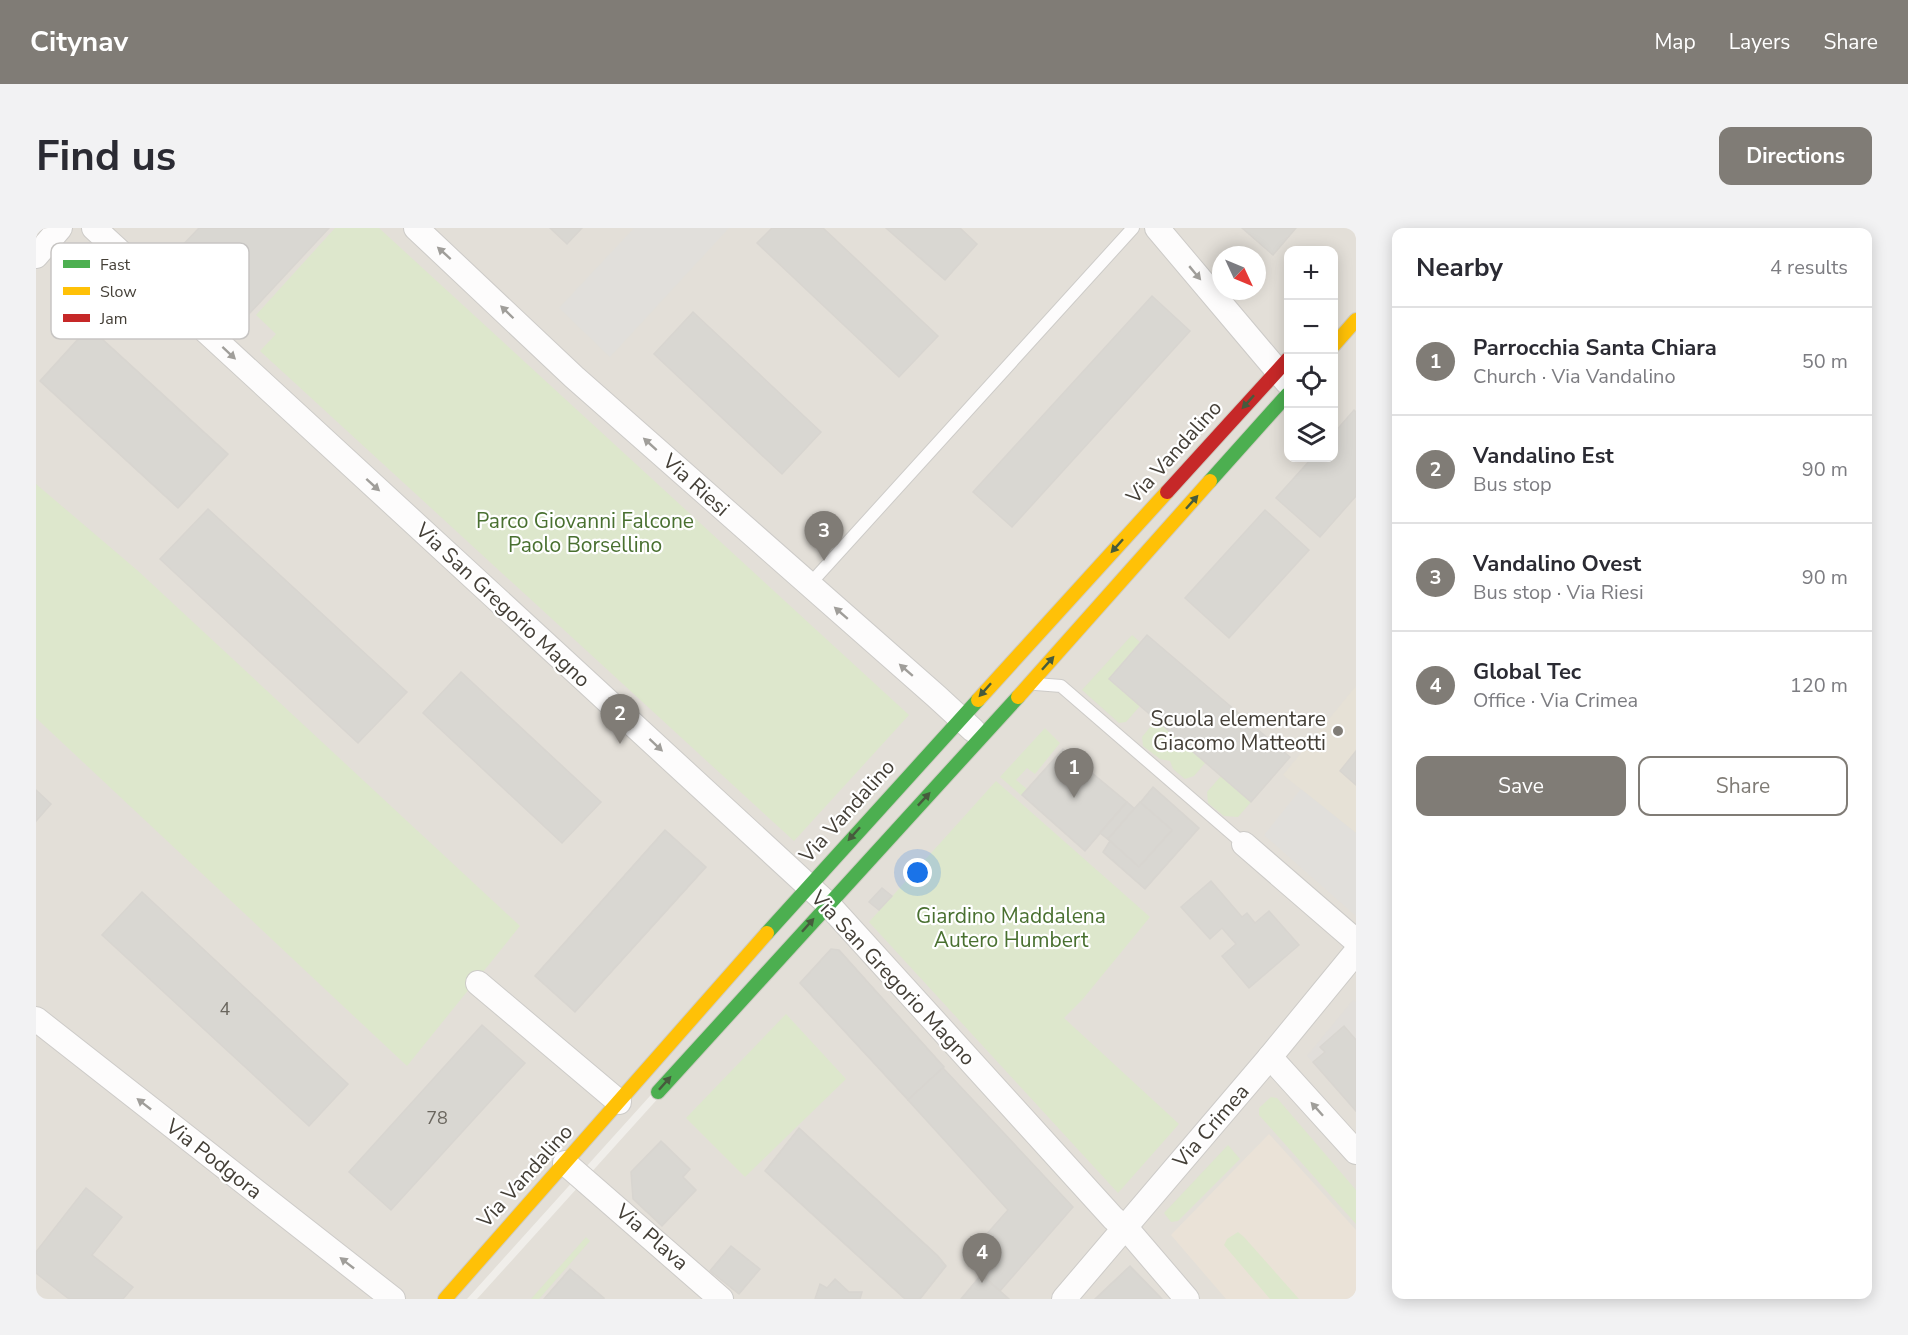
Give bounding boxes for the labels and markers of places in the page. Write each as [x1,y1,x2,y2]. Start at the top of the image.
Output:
pin: 3 [804,512,844,561]
pin: 2 [600,694,640,744]
place label: Scuola elementare Giacomo Matteotti [1151,705,1326,757]
marker: Scuola elementare Giacomo Matteotti [1331,724,1345,738]
pin: 1 [1054,748,1094,798]
pin: 4 [962,1234,1002,1283]

